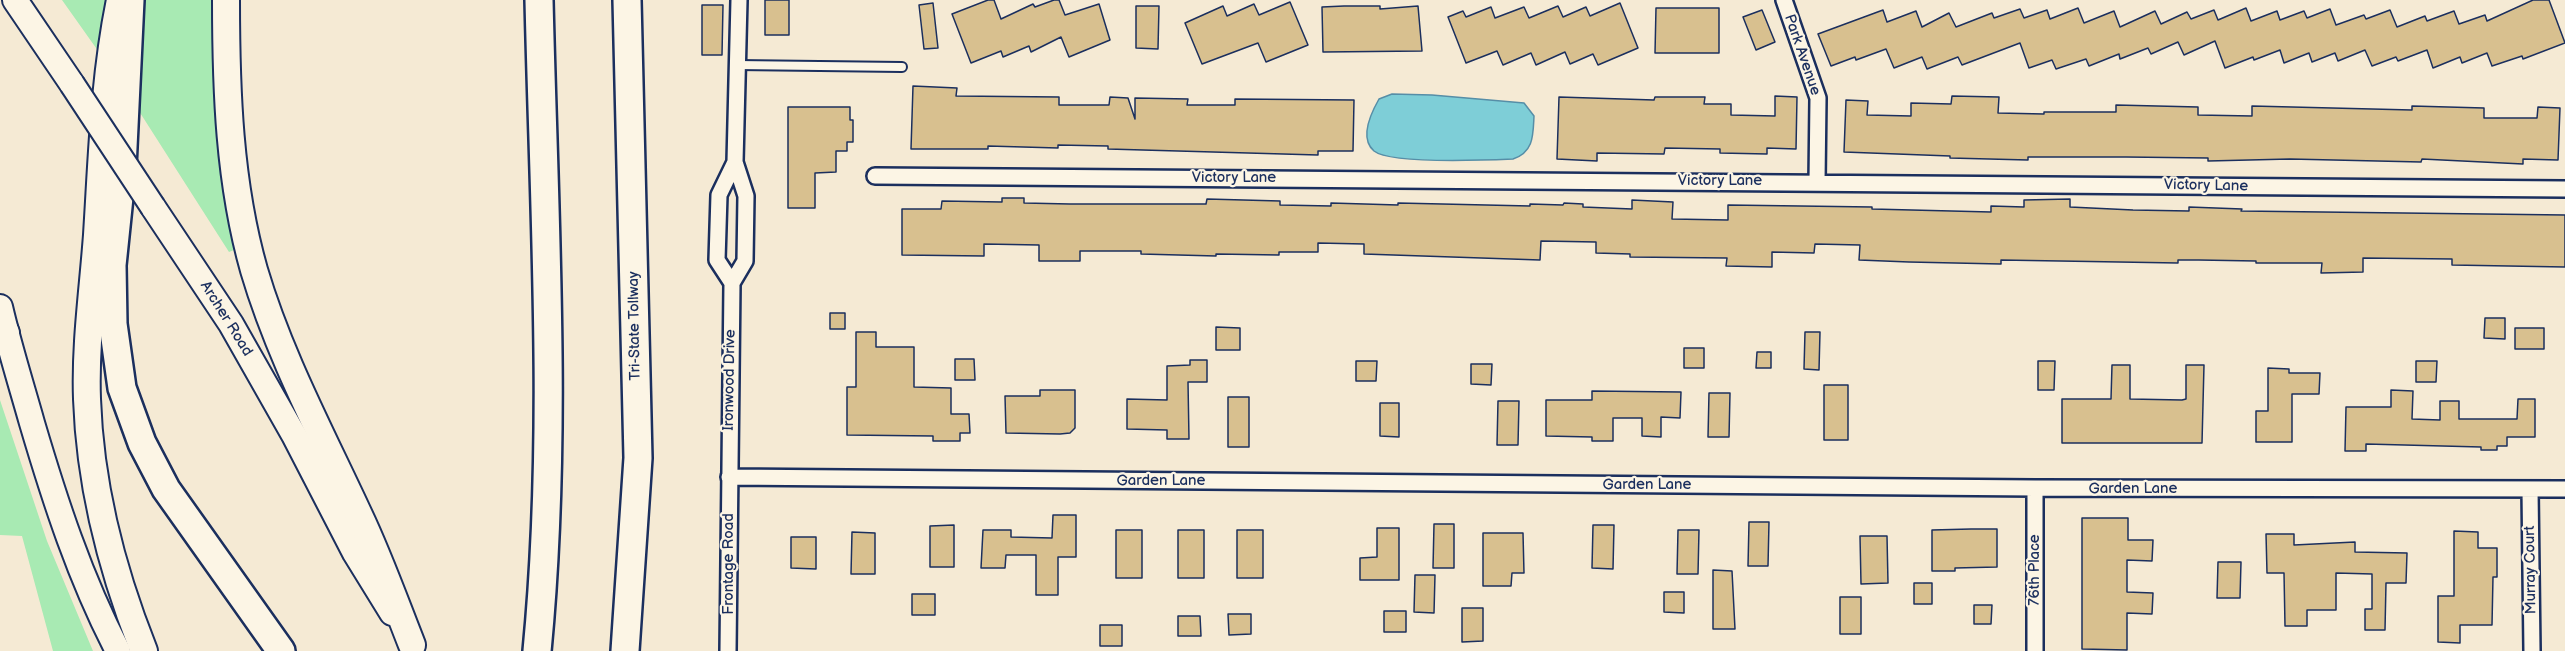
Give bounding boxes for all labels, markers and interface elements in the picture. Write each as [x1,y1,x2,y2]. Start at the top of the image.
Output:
street label: Park Avenue [1780,12,1824,98]
street label: Victory Lane [1192,169,1276,187]
street label: Victory Lane [1678,172,1762,190]
street label: Victory Lane [2164,176,2248,196]
street label: Tri-State Tollway [625,271,645,381]
street label: Archer Road [196,278,256,360]
street label: Ironwood Drive [720,329,740,431]
street label: Garden Lane [1117,472,1205,490]
street label: Garden Lane [1603,476,1691,494]
street label: Garden Lane [2089,480,2177,498]
street label: Frontage Road [720,513,738,615]
street label: Murray Court [2521,525,2541,615]
street label: 76th Place [2026,534,2044,606]

